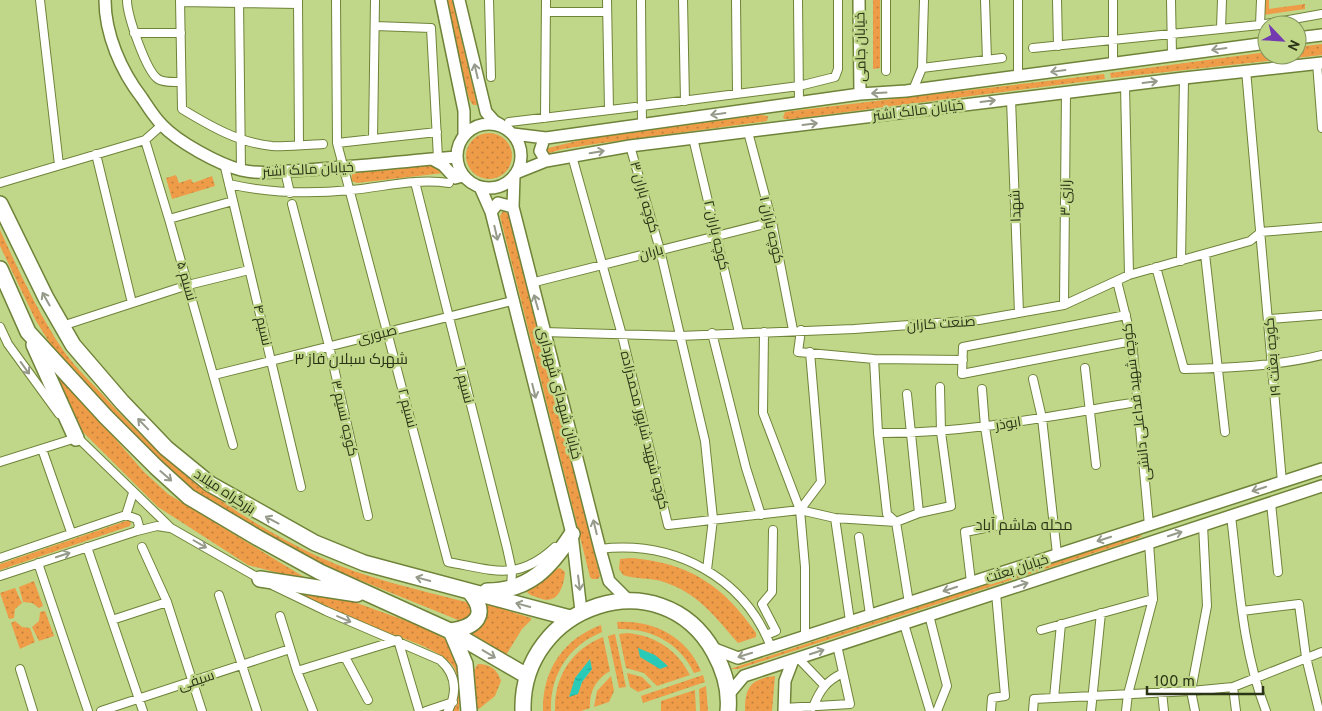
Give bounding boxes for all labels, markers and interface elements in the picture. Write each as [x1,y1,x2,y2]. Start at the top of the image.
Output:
street label: خیابان جامی [852,12,871,82]
north arrow [1257,15,1307,65]
text: N [1283,37,1302,53]
one-way arrow [1211,44,1227,54]
one-way arrow [471,64,480,80]
one-way arrow [1050,66,1066,76]
one-way arrow [1141,77,1157,87]
one-way arrow [871,88,887,97]
one-way arrow [980,96,996,106]
street label: خیابان مالک اشتر [871,97,965,126]
one-way arrow [710,109,726,119]
one-way arrow [802,119,818,129]
one-way arrow [588,146,604,156]
street label: خیابان مالک اشتر [261,160,354,181]
street label: کوچه باران ۳ [625,160,662,235]
street label: رازی ۳ [1058,180,1075,216]
street label: شهدا [1007,190,1026,222]
street label: کوچه باران ۱ [755,195,786,266]
street label: کوچه باران ۲ [699,199,732,272]
one-way arrow [492,224,501,240]
street label: باران [637,242,665,265]
street label: نسیم ۵ [172,260,199,303]
one-way arrow [41,292,50,307]
one-way arrow [531,295,540,311]
street label: نسیم ۴ [249,303,275,348]
street label: صنعت کاران [906,314,976,335]
street label: کوچه بعثت ۱۹ [1262,317,1285,397]
street label: صبوری [356,322,399,349]
street label: کوچه شهید فداعلی دانشی [1119,322,1156,481]
street label: خیابان شهدای شهرداری [533,325,584,461]
street label: کوچه شهید شاپور محمدزاده [616,349,672,511]
district label: شهرک سبلان فاز ۳ [294,351,408,370]
one-way arrow [20,361,31,374]
street label: نسیم ۱ [451,365,477,405]
street label: کوچه نسیم ۳ [326,378,361,458]
one-way arrow [530,382,540,398]
street label: نسیم ۲ [393,387,420,430]
street label: ابوذر [993,414,1022,435]
one-way arrow [137,417,149,430]
street label: بزرگراه میلاد [190,466,258,518]
one-way arrow [160,470,173,482]
one-way arrow [1252,485,1267,494]
one-way arrow [265,515,280,524]
district label: محله هاشم آباد [975,517,1073,536]
one-way arrow [589,520,599,536]
one-way arrow [1167,529,1183,539]
one-way arrow [1097,535,1113,544]
one-way arrow [192,540,206,550]
one-way arrow [55,549,71,559]
street label: خیابان بعثت [984,551,1051,588]
one-way arrow [415,574,431,584]
one-way arrow [574,575,584,591]
one-way arrow [1013,580,1028,589]
one-way arrow [942,585,958,595]
one-way arrow [515,600,531,610]
one-way arrow [336,614,351,624]
one-way arrow [808,647,824,656]
one-way arrow [481,649,496,659]
one-way arrow [738,651,754,661]
scale bar [1147,664,1263,696]
street label: سیفی [176,668,217,695]
text: 100 m [1154,673,1195,692]

